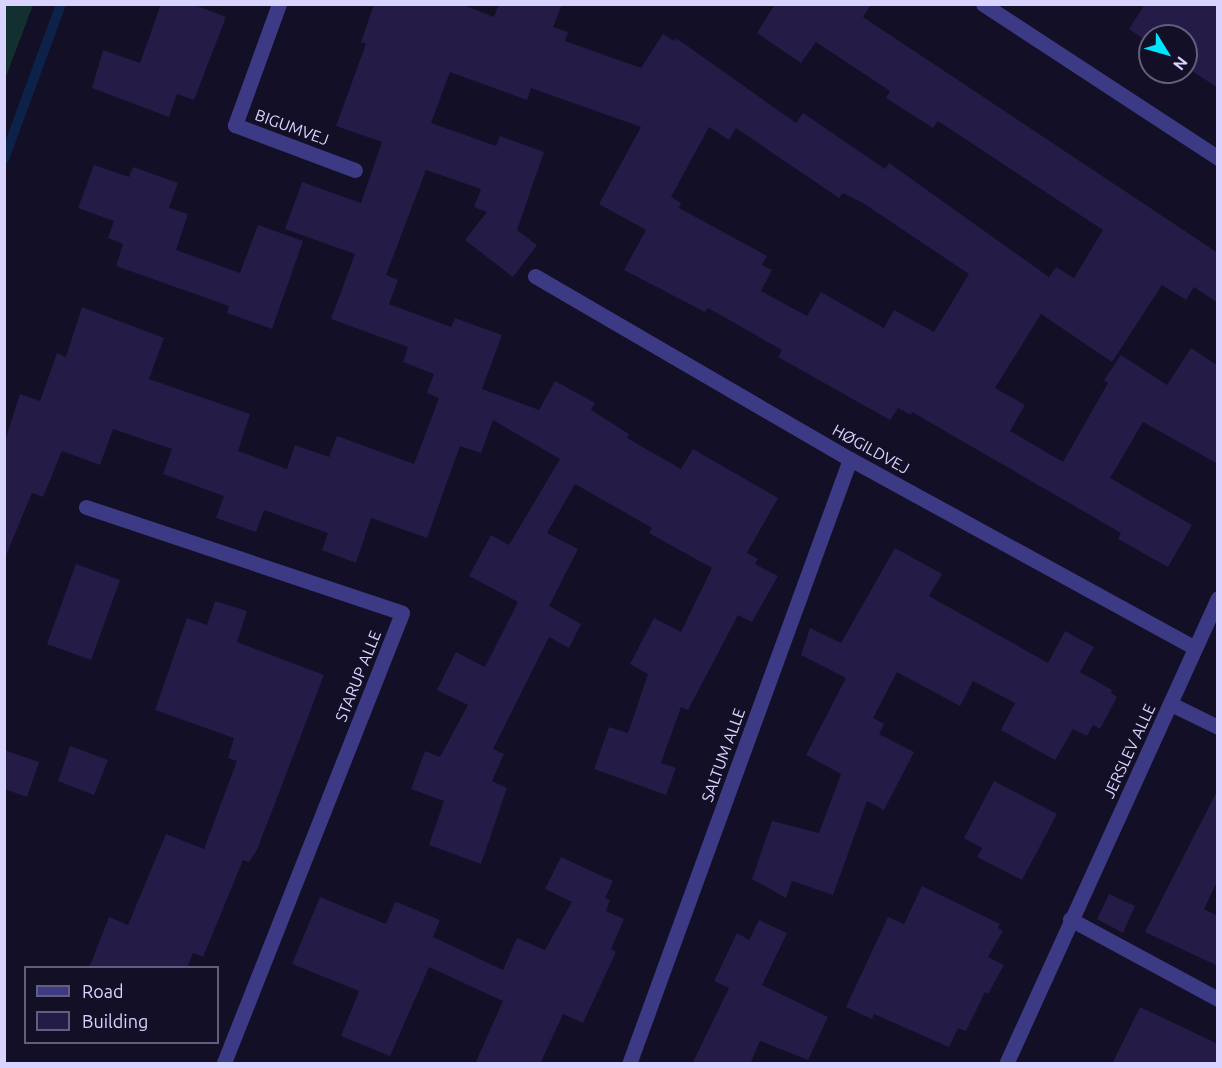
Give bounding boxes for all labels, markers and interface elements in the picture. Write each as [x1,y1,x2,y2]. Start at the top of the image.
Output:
north arrow [1138,24,1198,84]
text: N [1170,53,1192,74]
street label: BIGUMVEJ [253,105,331,149]
street label: HØGILDVEJ [829,420,913,478]
street label: STARUP ALLE [331,628,385,724]
street label: JERSLEV ALLE [1099,701,1159,801]
street label: SALTUM ALLE [697,705,749,805]
legend [24,966,219,1044]
text: Road [82,981,124,1001]
text: Building [82,1011,148,1031]

